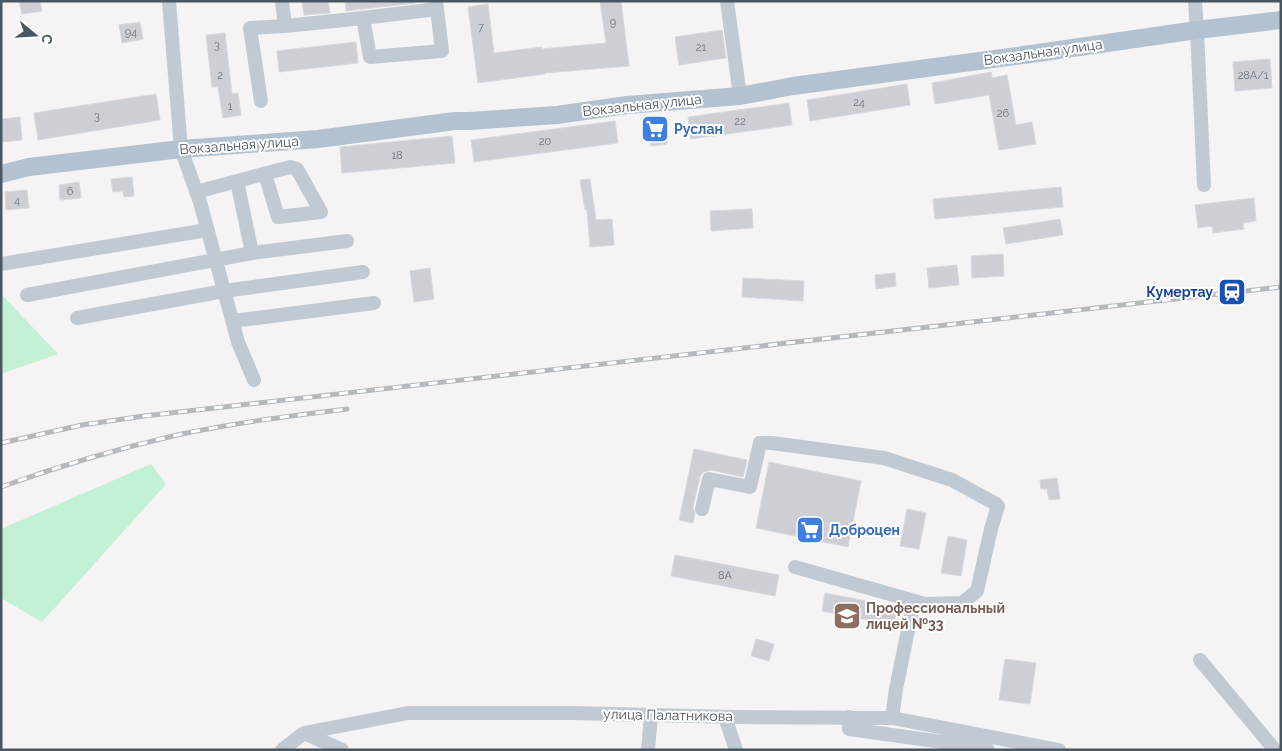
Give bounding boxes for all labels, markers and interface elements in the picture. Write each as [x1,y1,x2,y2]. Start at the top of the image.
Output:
north arrow [10,10,60,60]
house number: 9 [610,16,616,29]
house number: 7 [478,21,484,34]
house number: 94 [125,26,137,39]
text: С [38,32,56,46]
street label: Вокзальная улица [983,36,1103,68]
house number: 3 [214,39,220,52]
house number: 21 [696,41,707,54]
house number: 2 [217,69,223,82]
house number: 28А/1 [1238,69,1269,82]
street label: Вокзальная улица [582,91,702,119]
house number: 24 [853,96,865,109]
house number: 1 [228,100,233,113]
house number: 26 [997,107,1010,120]
house number: 3 [94,110,100,123]
supermarket icon: Руслан [640,114,670,144]
house number: 22 [734,115,746,128]
place label: Руслан [674,121,723,137]
street label: Вокзальная улица [179,133,299,157]
house number: 20 [539,135,551,148]
house number: 18 [391,149,403,162]
house number: 6 [67,185,74,198]
house number: 4 [14,194,20,207]
station icon: Кумертау [1217,277,1247,307]
place label: Кумертау [1146,284,1213,300]
supermarket icon: Доброцен [795,515,825,545]
place label: Доброцен [829,522,900,538]
house number: 8А [718,569,732,582]
place label: Профессиональный лицей №33 [866,600,1005,632]
school or university icon: Профессиональный лицей №33 [832,601,862,631]
street label: улица Палатникова [603,706,733,724]

